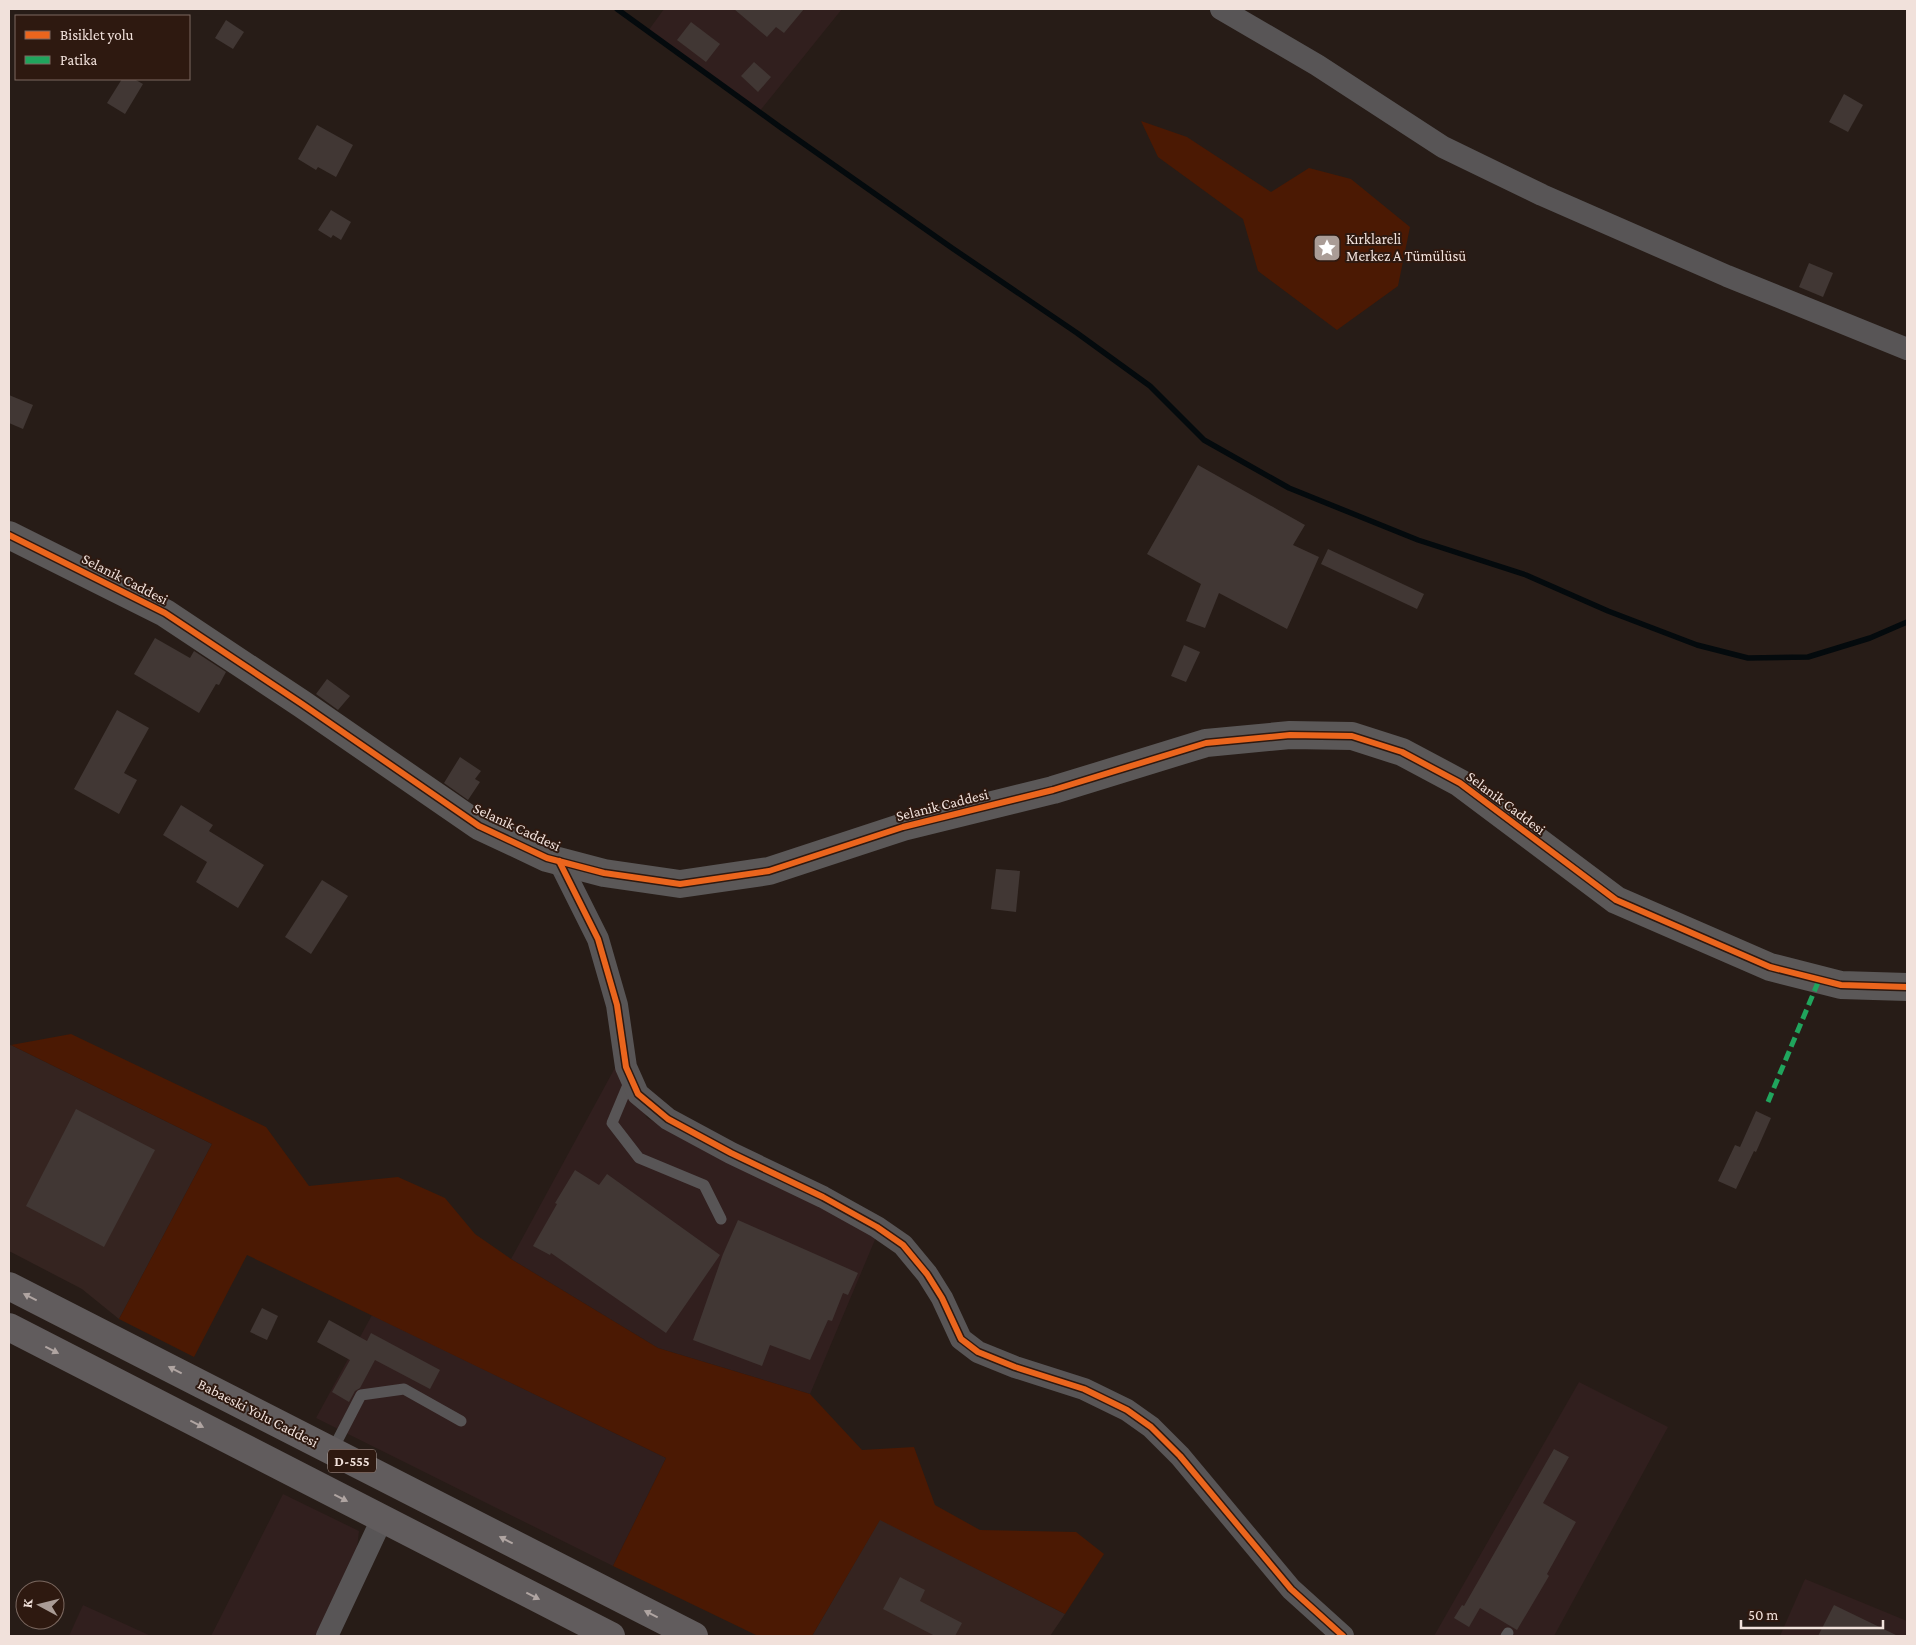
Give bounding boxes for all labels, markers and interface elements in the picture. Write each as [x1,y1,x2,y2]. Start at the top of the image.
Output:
legend [15,15,190,80]
text: Bisiklet yolu [60,27,134,44]
text: Patika [60,52,97,68]
place label: Kırklareli Merkez A Tümülüsü [1346,231,1466,264]
place icon: Kırklareli Merkez A Tümülüsü [1312,233,1342,263]
street label: Selanik Caddesi [79,550,171,608]
street label: Selanik Caddesi [1463,768,1549,838]
street label: Selanik Caddesi [894,786,990,824]
street label: Selanik Caddesi [471,800,563,854]
one-way arrow [23,1293,37,1301]
one-way arrow [45,1346,59,1354]
one-way arrow [167,1366,182,1374]
street label: Babaeski Yolu Caddesi [195,1376,321,1450]
one-way arrow [190,1420,204,1428]
road number: D-555 [328,1450,376,1472]
one-way arrow [334,1494,349,1502]
one-way arrow [499,1536,513,1544]
north arrow [15,1580,65,1630]
one-way arrow [525,1592,540,1600]
text: K [19,1597,36,1609]
scale bar [1741,1598,1884,1630]
text: 50 m [1748,1607,1778,1623]
one-way arrow [644,1610,658,1618]

